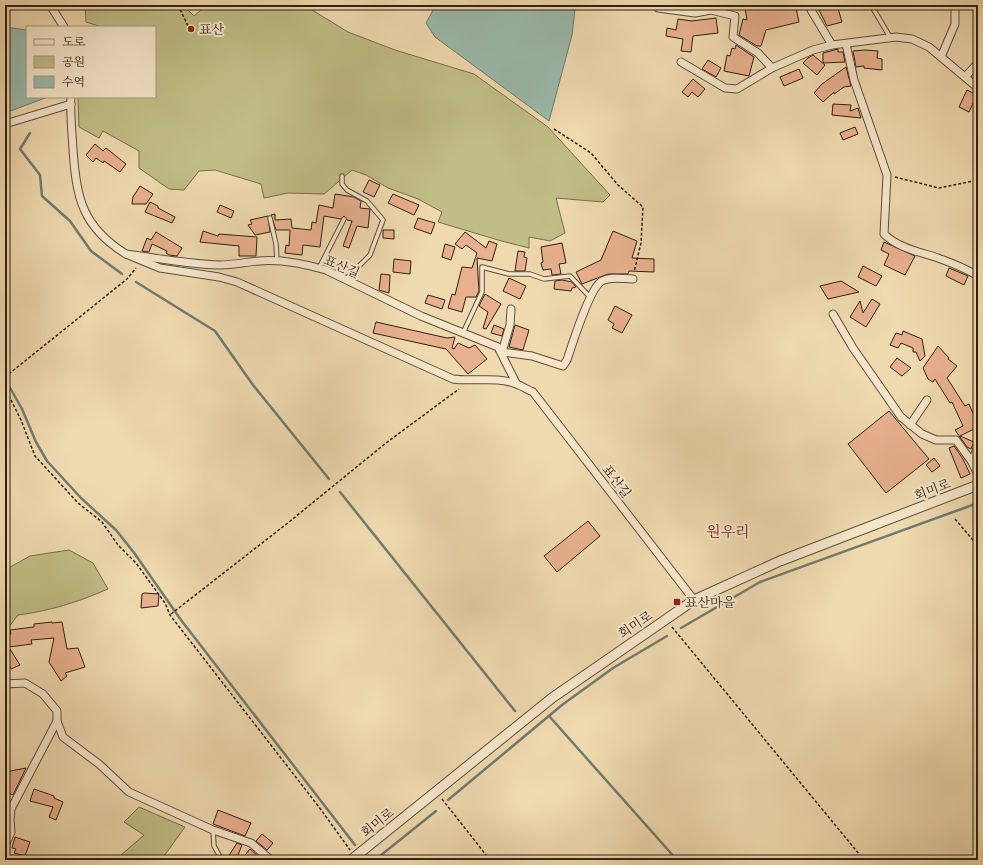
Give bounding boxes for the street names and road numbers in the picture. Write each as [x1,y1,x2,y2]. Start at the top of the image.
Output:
street label: 표산길 [321,252,362,282]
street label: 표산길 [598,462,634,501]
street label: 회미로 [912,476,953,504]
street label: 회미로 [615,607,656,642]
street label: 회미로 [358,804,398,841]

